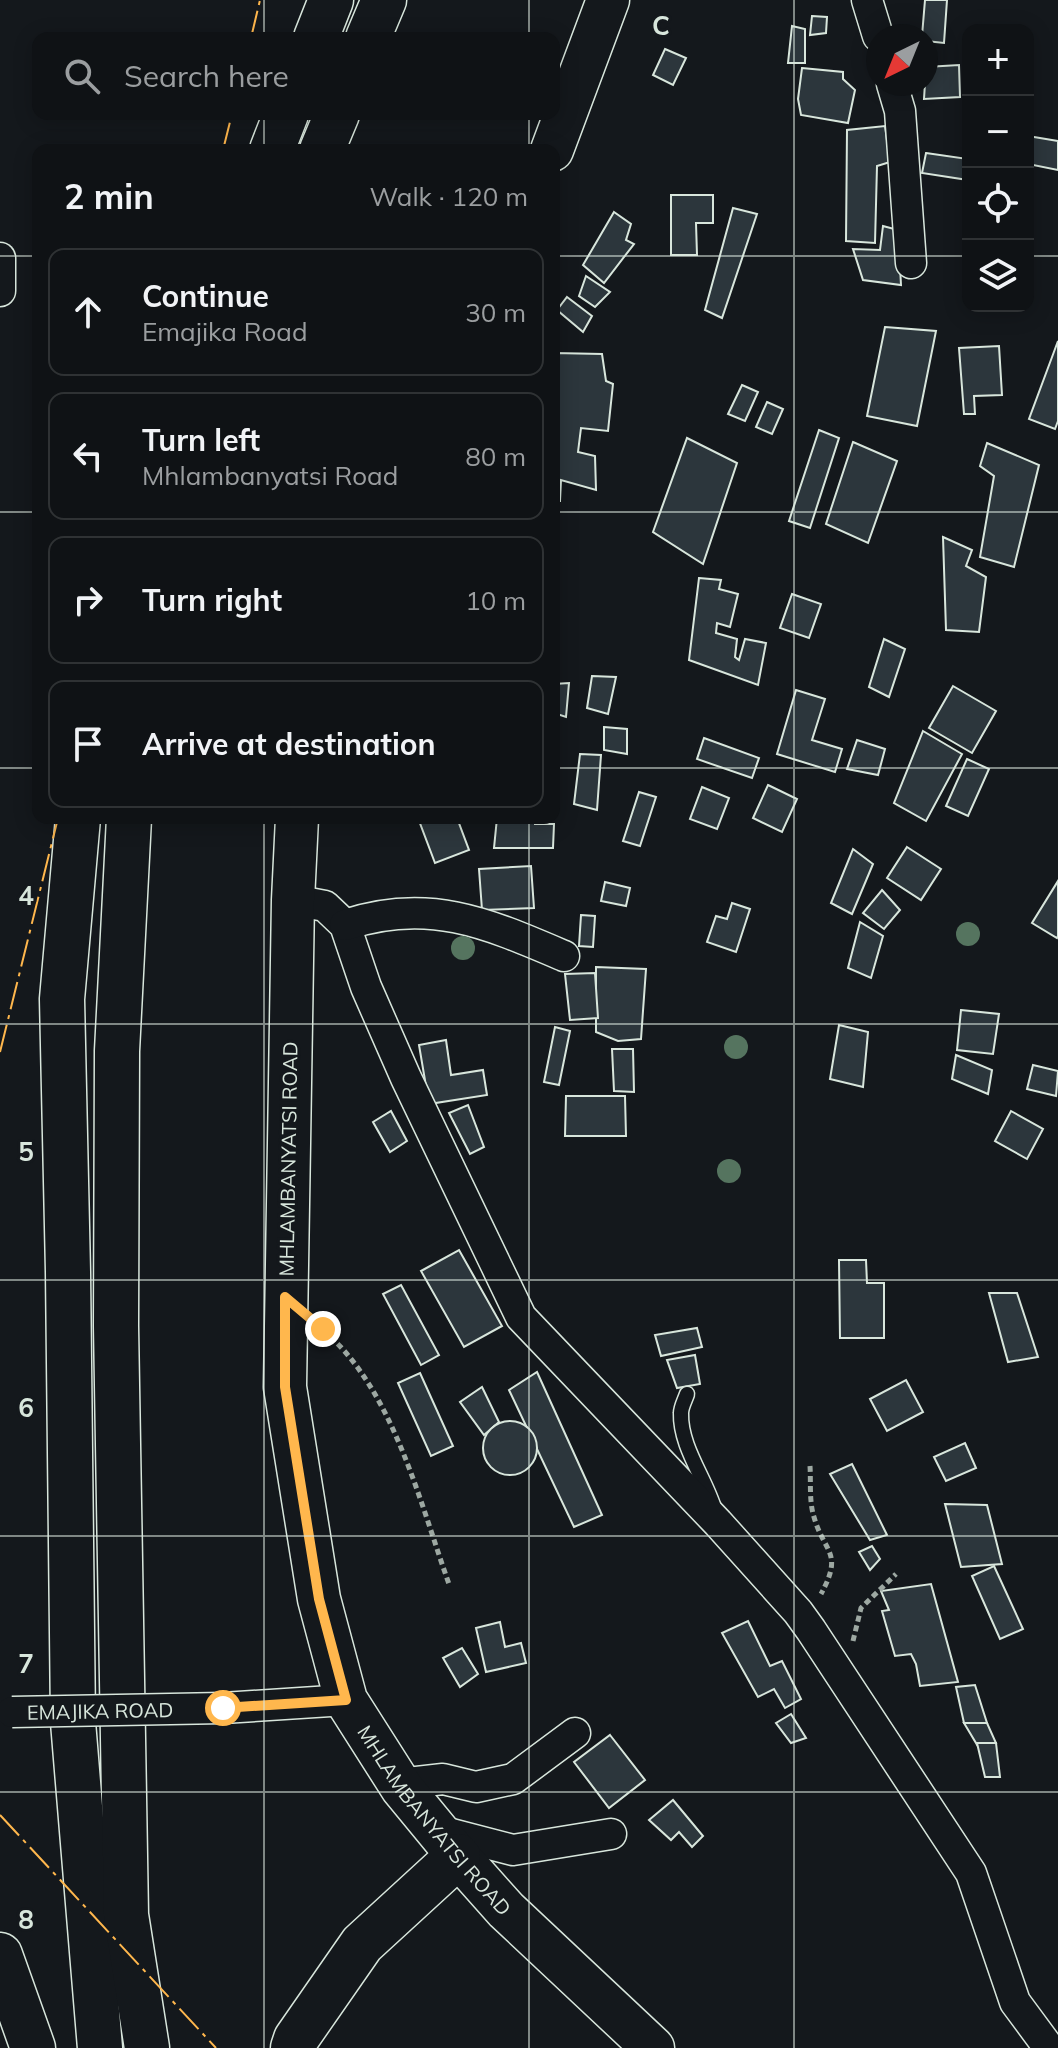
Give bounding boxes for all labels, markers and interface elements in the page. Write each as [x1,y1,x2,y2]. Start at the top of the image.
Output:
text: C [652,9,670,42]
north arrow [866,24,938,96]
map controls [962,24,1034,312]
button: + [962,24,1034,96]
search box [32,32,560,120]
icon: search [60,54,104,98]
text: Search here [124,57,289,95]
button: − [962,96,1034,168]
button: locate [962,168,1034,240]
text: 2 min [64,175,154,218]
text: Walk · 120 m [369,180,528,213]
button: layers [962,240,1034,312]
text: Continue [142,277,269,315]
icon: ahead [66,290,110,334]
text: 30 m [465,296,526,329]
text: Emajika Road [142,315,307,348]
text: Turn left [142,421,260,459]
icon: left [66,434,110,478]
text: 80 m [465,440,526,473]
text: Mhlambanyatsi Road [142,459,398,492]
icon: right [66,578,110,622]
text: Turn right [142,581,282,619]
text: 10 m [465,584,526,617]
icon: arrive [66,722,110,766]
text: Arrive at destination [142,725,436,763]
text: 4 [18,879,34,912]
street label: MHLAMBANYATSI ROAD [273,1041,303,1277]
text: 5 [18,1135,34,1168]
route end [305,1311,341,1347]
text: 6 [18,1391,34,1424]
text: 7 [18,1647,34,1680]
route start [205,1690,241,1726]
street label: EMAJIKA ROAD [27,1696,173,1724]
street label: MHLAMBANYATSI ROAD [353,1720,517,1920]
text: 8 [18,1903,34,1936]

